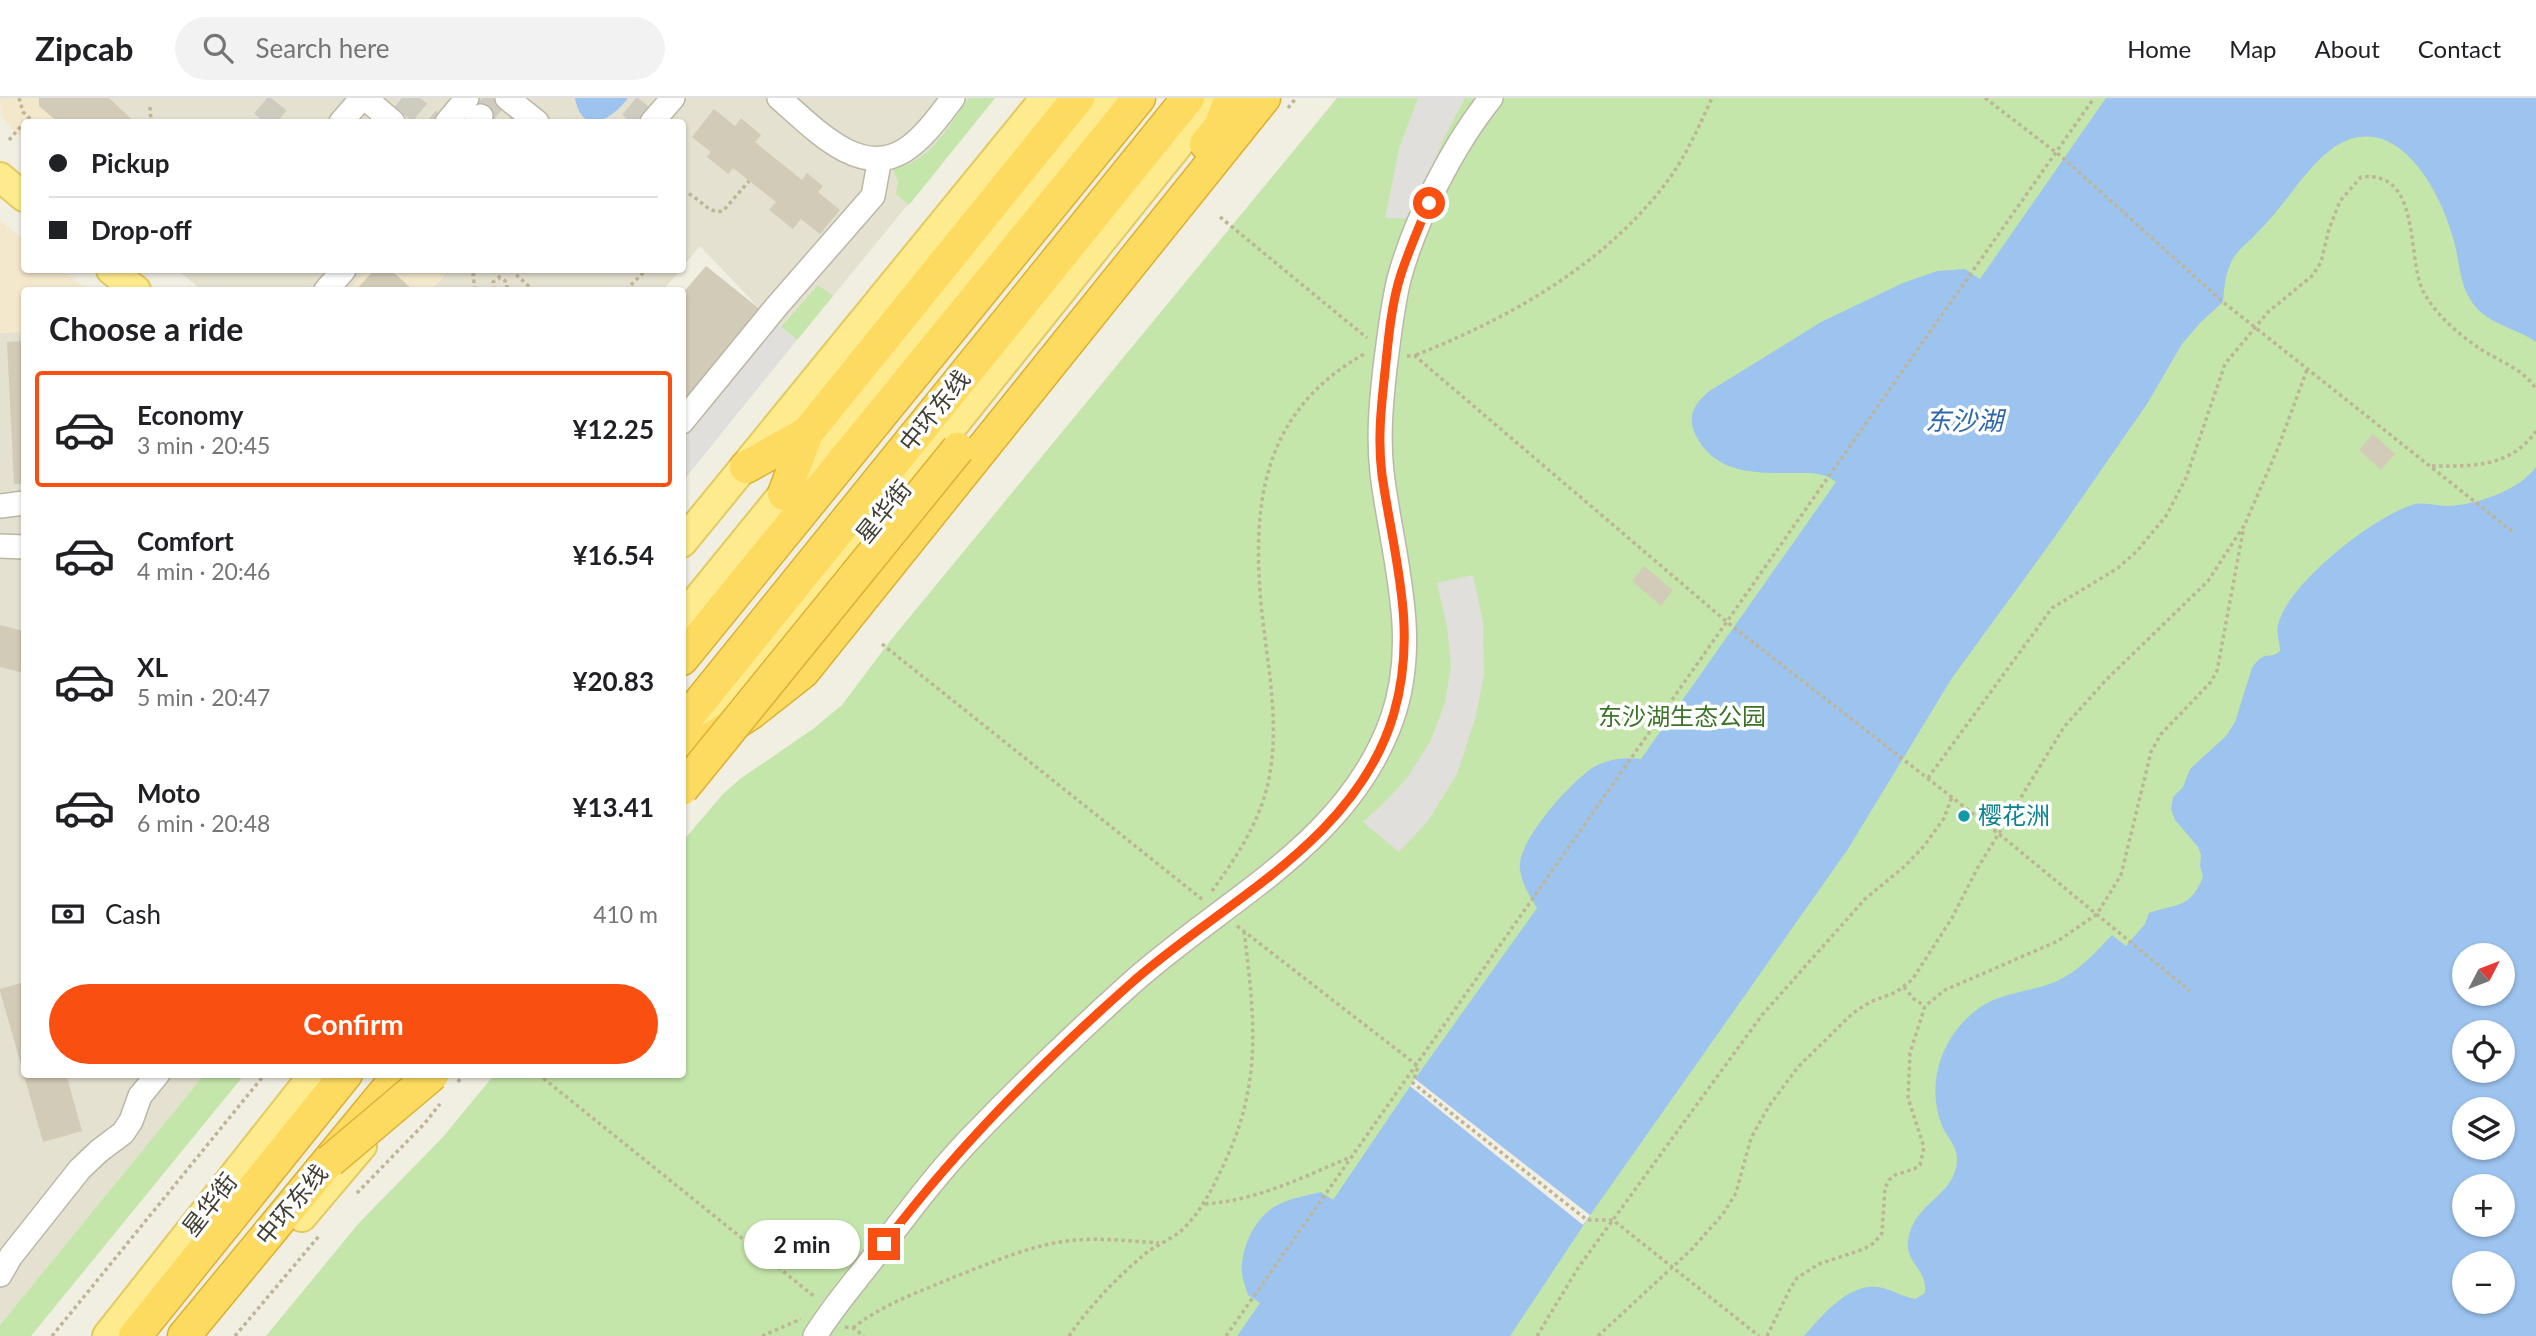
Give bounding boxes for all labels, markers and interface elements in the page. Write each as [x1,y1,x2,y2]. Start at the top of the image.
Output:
search box [175,17,665,80]
text: Zipcab [35,28,133,68]
icon: search [199,29,237,67]
text: Search here [255,32,390,64]
text: Home [2127,34,2191,63]
text: Map [2229,34,2277,63]
text: About [2315,34,2380,63]
text: Contact [2418,34,2501,63]
text: Pickup [91,147,170,179]
route start [1413,187,1445,219]
text: Drop-off [91,214,192,246]
text: Choose a ride [49,309,243,348]
street label: 中环东线 [892,364,975,456]
icon: car [53,398,116,461]
text: Economy [137,399,243,431]
water label: 东沙湖 [1925,404,2007,436]
text: ¥12.25 [572,413,654,445]
text: 3 min · 20:45 [137,431,270,459]
street label: 星华街 [849,474,917,548]
icon: car [53,524,116,587]
text: Comfort [137,525,234,557]
text: ¥16.54 [572,539,654,571]
text: 4 min · 20:46 [137,557,270,585]
icon: car [53,650,116,713]
text: XL [137,651,168,683]
text: ¥20.83 [572,665,654,697]
text: 5 min · 20:47 [137,683,270,711]
park label: 东沙湖生态公园 [1598,701,1766,730]
icon: car [53,776,116,839]
text: Moto [137,777,200,809]
text: ¥13.41 [572,791,654,823]
place label: 樱花洲 [1978,800,2050,829]
marker: 樱花洲 [1956,808,1972,824]
text: 6 min · 20:48 [137,809,270,837]
icon: cash [49,895,87,933]
text: Cash [105,898,161,930]
text: 410 m [593,900,658,928]
north arrow [2452,943,2515,1006]
map controls [2452,943,2515,1314]
button: Confirm [49,984,658,1064]
button: locate [2452,1020,2515,1083]
button: layers [2452,1097,2515,1160]
street label: 中环东线 [249,1158,333,1250]
street label: 星华街 [175,1167,242,1241]
button: + [2452,1174,2515,1237]
callout: 2 min [744,1220,860,1268]
route end [868,1228,900,1260]
text: 2 min [773,1230,831,1258]
button: − [2452,1251,2515,1314]

